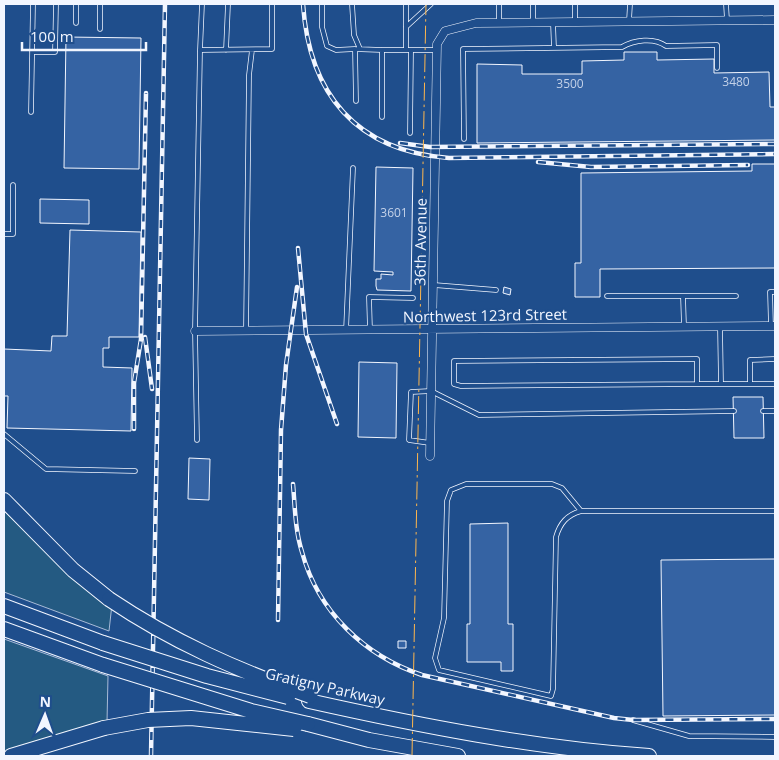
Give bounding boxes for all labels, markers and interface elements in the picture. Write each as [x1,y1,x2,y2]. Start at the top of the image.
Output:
scale bar [22,20,146,52]
text: 100 m [30,26,74,46]
house number: 3480 [722,73,750,90]
house number: 3500 [556,75,584,92]
street label: 36th Avenue [409,198,431,286]
house number: 3601 [380,204,408,221]
street label: Northwest 123rd Street [403,304,567,326]
street label: Gratigny Parkway [263,663,387,710]
north arrow [20,690,70,740]
text: N [39,692,51,711]

